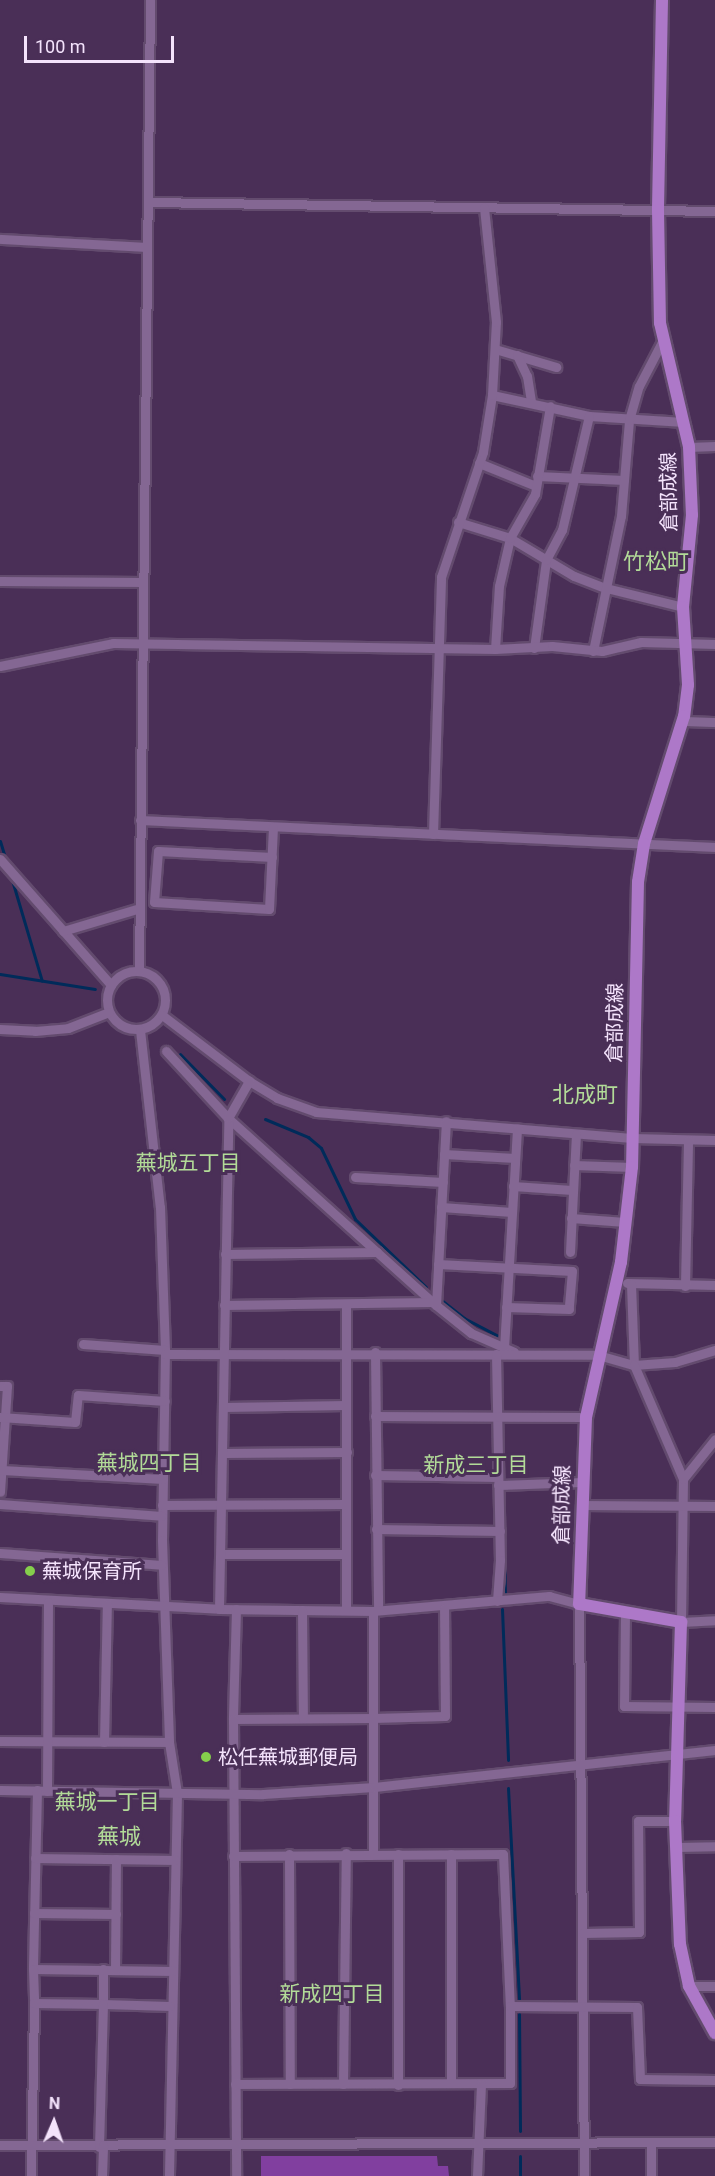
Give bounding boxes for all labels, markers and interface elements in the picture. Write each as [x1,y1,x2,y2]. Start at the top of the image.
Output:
scale bar [27,24,177,62]
text: 100 m [35,36,86,57]
street label: 倉部成線 [656,452,682,532]
district label: 竹松町 [623,549,689,575]
street label: 倉部成線 [602,983,628,1063]
district label: 北成町 [552,1082,618,1108]
district label: 蕪城五丁目 [136,1150,240,1176]
district label: 蕪城四丁目 [97,1450,201,1476]
district label: 新成三丁目 [424,1452,528,1478]
street label: 倉部成線 [549,1465,575,1545]
place label: 蕪城保育所 [42,1559,142,1583]
marker: 蕪城保育所 [23,1564,37,1578]
place label: 松任蕪城郵便局 [218,1745,358,1769]
marker: 松任蕪城郵便局 [199,1750,213,1764]
district label: 蕪城一丁目 [55,1789,159,1815]
district label: 蕪城 [97,1824,141,1850]
district label: 新成四丁目 [280,1981,384,2007]
north arrow [24,2092,84,2152]
text: N [49,2094,61,2113]

